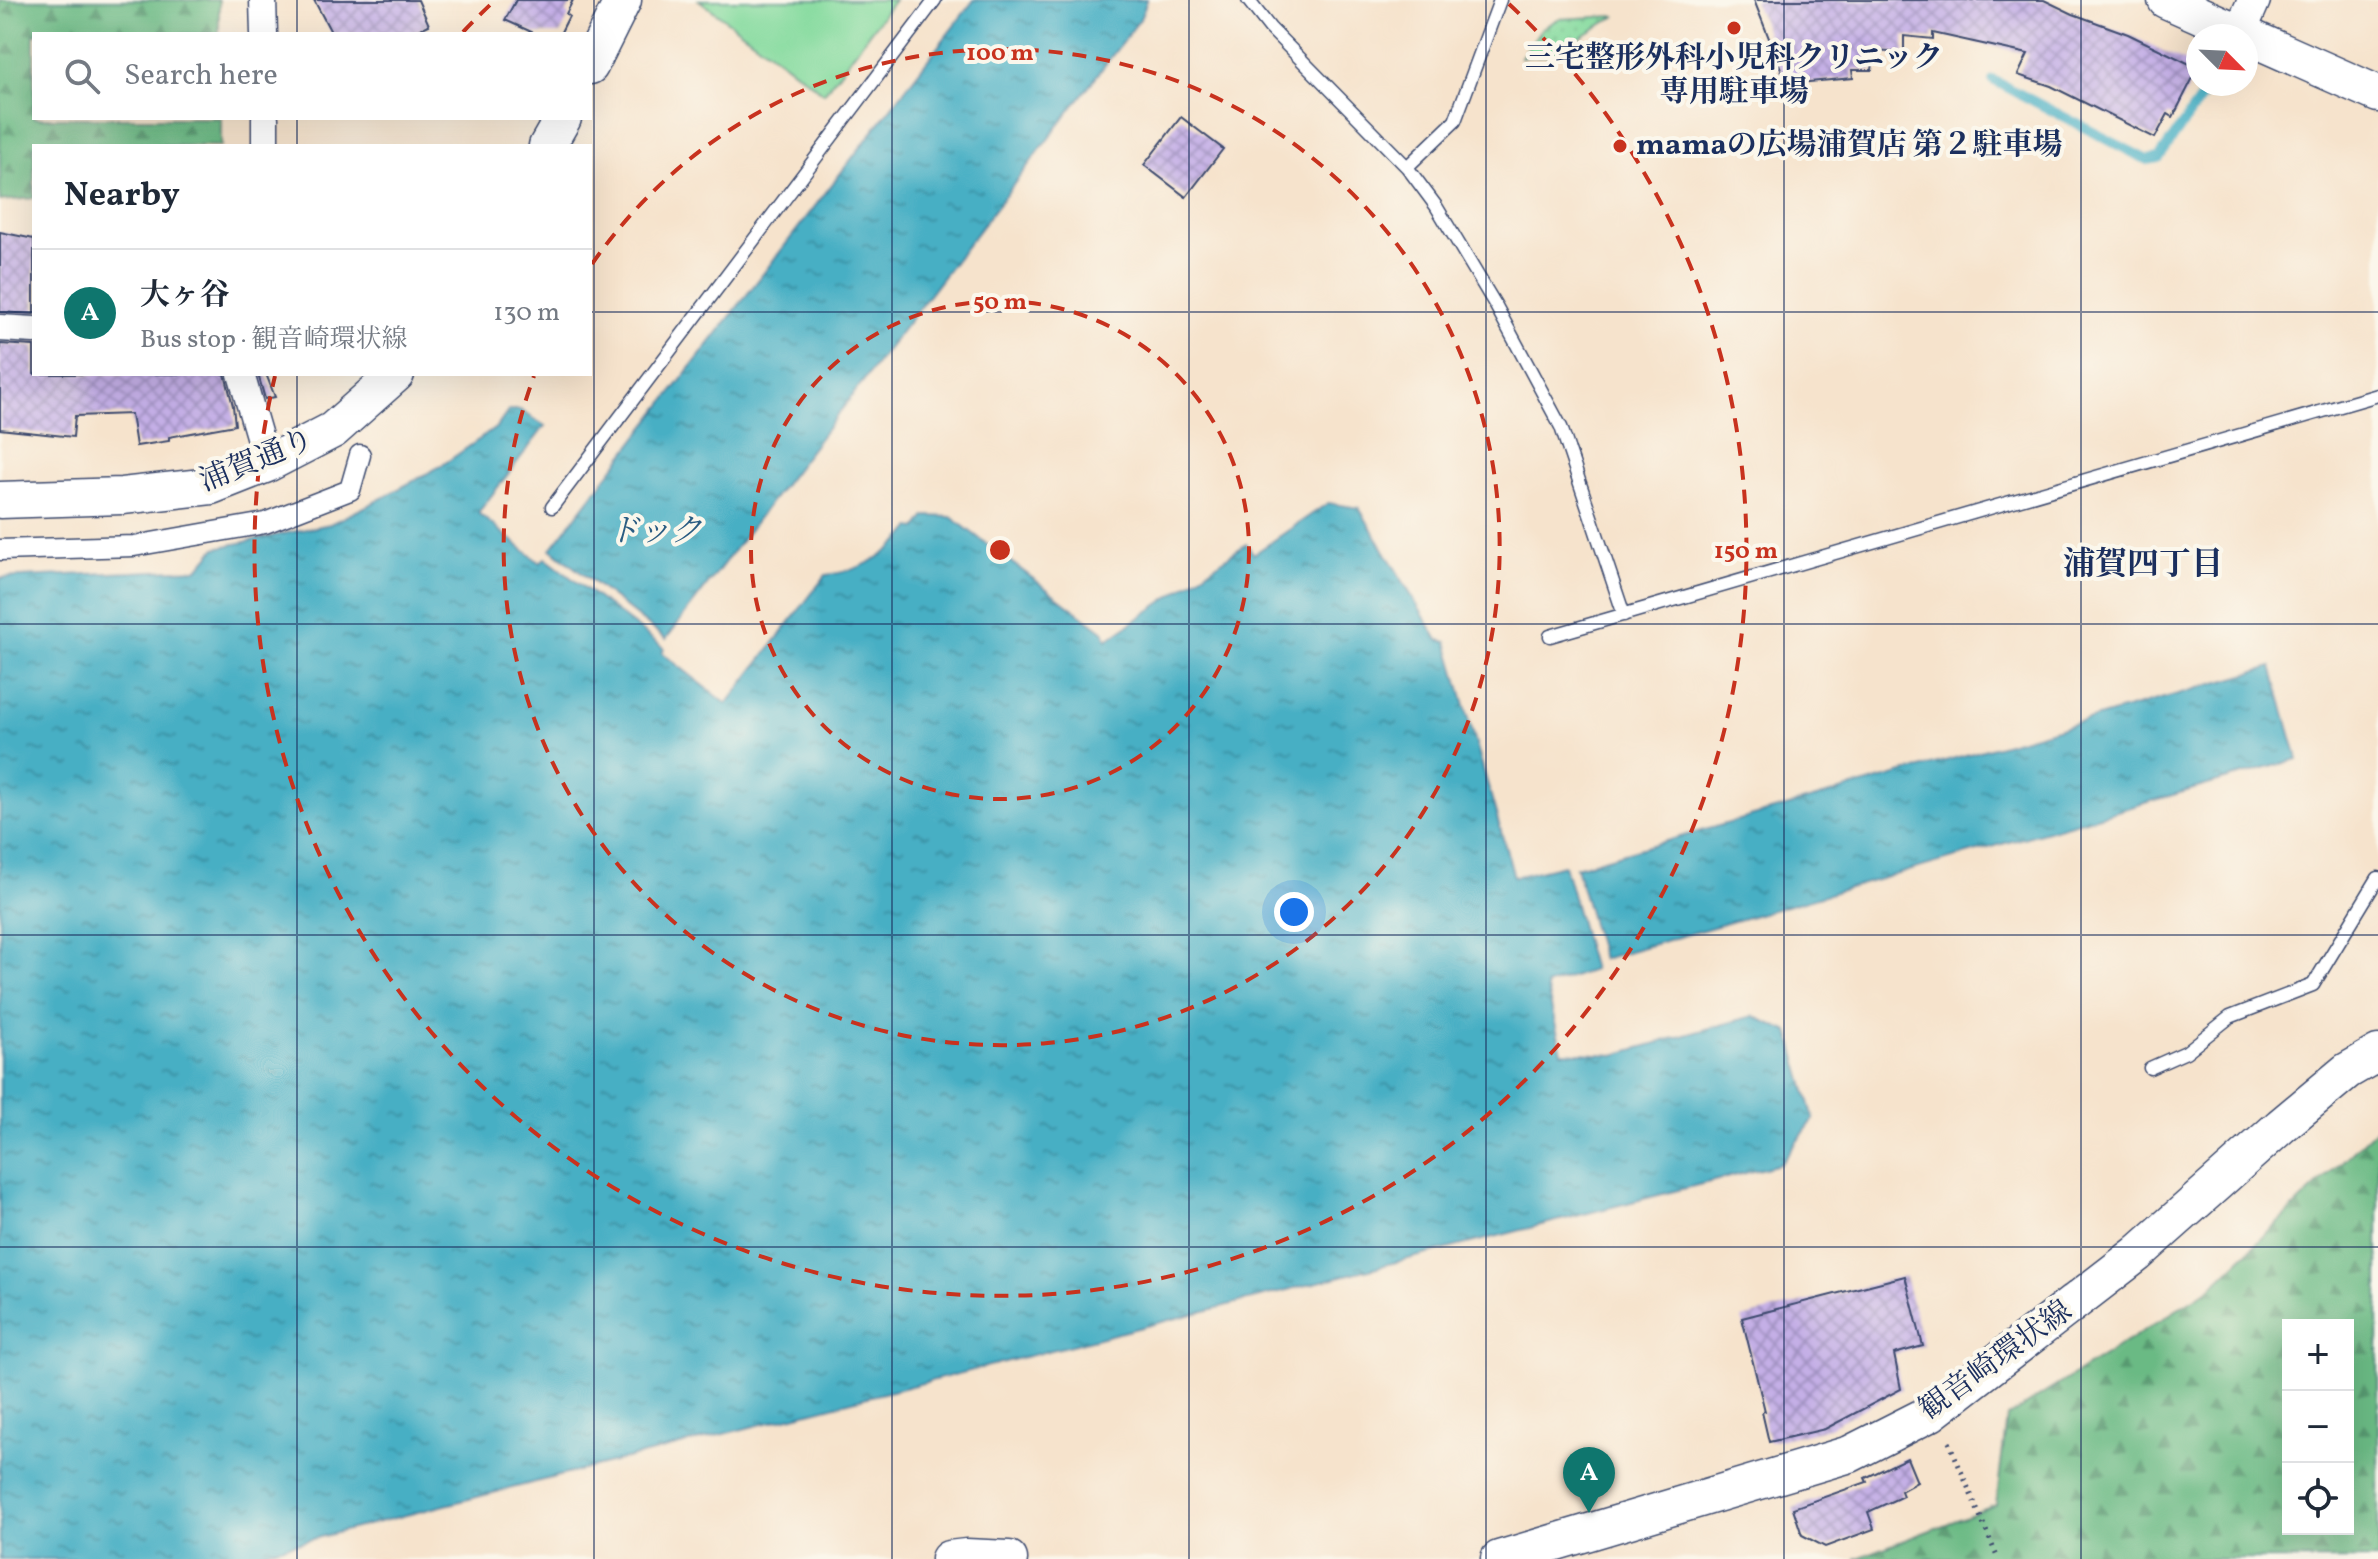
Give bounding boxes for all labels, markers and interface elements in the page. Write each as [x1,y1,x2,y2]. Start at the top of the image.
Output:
marker: 三宅整形外科小児科クリニック 専用駐車場 [1725,19,1743,37]
north arrow [2186,24,2258,96]
search box [32,32,592,120]
text: 100 m [966,37,1034,71]
place label: 三宅整形外科小児科クリニック 専用駐車場 [1525,38,1943,114]
icon: search [60,54,104,98]
text: Search here [124,55,278,97]
place label: mamaの広場浦賀店 第２駐車場 [1636,125,2063,167]
marker: mamaの広場浦賀店 第２駐車場 [1611,137,1629,155]
text: Nearby [64,173,180,220]
text: 大ヶ谷 [140,275,230,317]
text: 50 m [973,286,1027,320]
text: A [81,295,99,331]
text: 130 m [493,295,560,331]
text: Bus stop · 観音崎環状線 [140,322,407,358]
street label: 浦賀通り [194,419,320,503]
water label: ドック [608,511,702,555]
text: 150 m [1714,535,1778,569]
centre of rings [986,536,1014,564]
district label: 浦賀四丁目 [2063,544,2223,588]
your location [1274,892,1314,932]
street label: 観音崎環状線 [1911,1291,2081,1431]
map controls [2282,1319,2354,1535]
button: + [2282,1319,2354,1391]
button: − [2282,1391,2354,1463]
pin: A [1563,1447,1615,1513]
button: locate [2282,1463,2354,1535]

